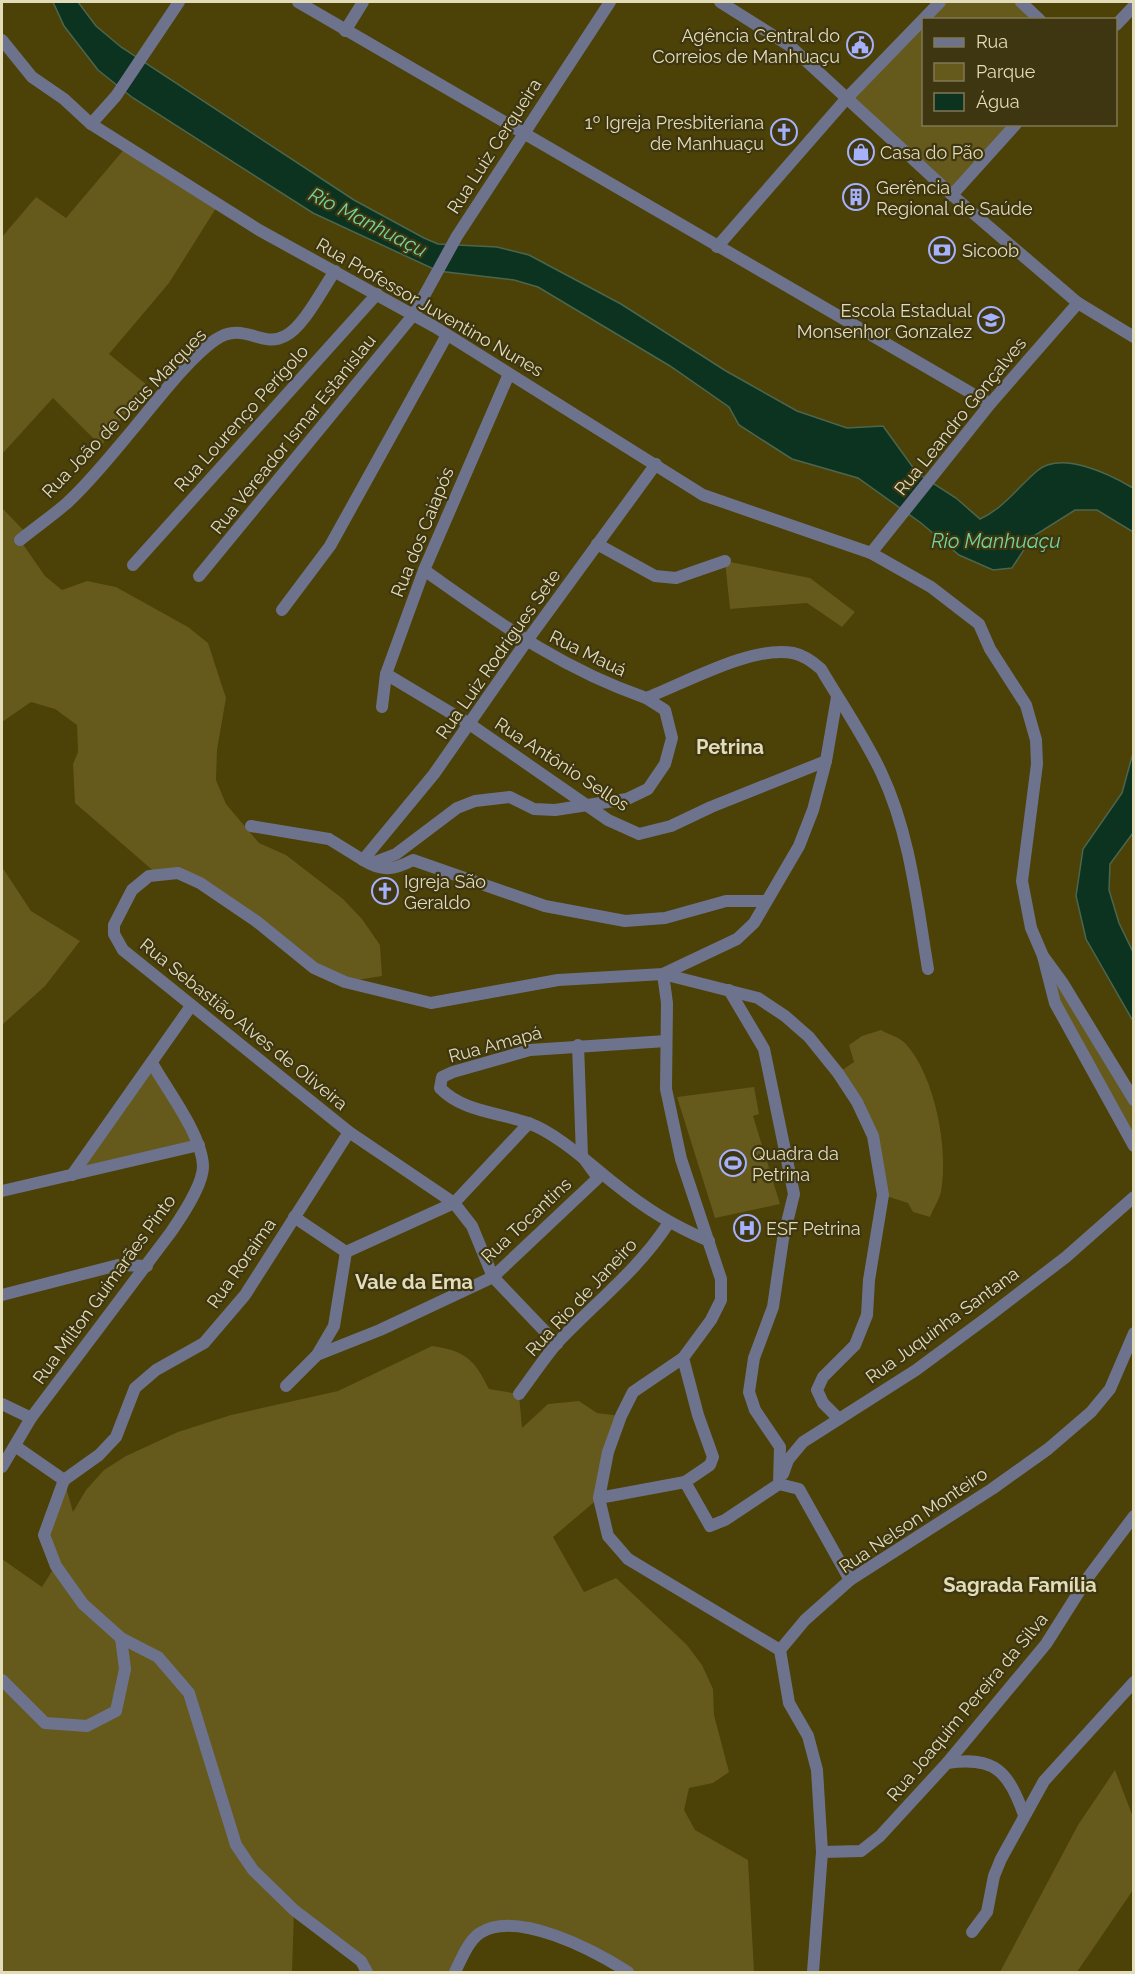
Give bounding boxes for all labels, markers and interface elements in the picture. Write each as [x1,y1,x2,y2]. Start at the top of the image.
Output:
legend [922,18,1117,126]
place label: Agência Central do Correios de Manhuaçu [652,25,840,67]
public building icon: Agência Central do Correios de Manhuaçu [845,30,875,60]
text: Rua [976,31,1008,52]
text: Parque [976,61,1036,82]
street label: Rua Luiz Cerqueira [443,75,545,217]
text: Água [976,90,1020,112]
place label: 1º Igreja Presbiteriana de Manhuaçu [585,112,764,154]
church icon: 1º Igreja Presbiteriana de Manhuaçu [769,117,799,147]
shop icon: Casa do Pão [846,137,876,167]
place label: Casa do Pão [880,142,984,163]
place label: Gerência Regional de Saúde [876,177,1033,219]
water label: Rio Manhuaçu [305,182,431,262]
building icon: Gerência Regional de Saúde [841,182,871,212]
street label: Rua Professor Juventino Nunes [313,233,547,381]
bank icon: Sicoob [927,235,957,265]
place label: Sicoob [962,240,1019,261]
place label: Escola Estadual Monsenhor Gonzalez [797,300,972,342]
school or university icon: Escola Estadual Monsenhor Gonzalez [976,305,1006,335]
street label: Rua João de Deus Marques [38,324,211,502]
street label: Rua Vereador Ismar Estanislau [206,330,380,538]
street label: Rua Leandro Gonçalves [890,332,1030,499]
street label: Rua Lourenço Perígolo [170,340,313,496]
street label: Rua dos Caiapós [386,464,458,600]
water label: Rio Manhuaçu [931,529,1061,553]
street label: Rua Luiz Rodrigues Sete [431,565,565,743]
street label: Rua Mauá [546,625,630,681]
street label: Rua Antônio Sellos [491,713,633,815]
district label: Petrina [696,735,764,759]
place label: Igreja São Geraldo [404,871,486,913]
church icon: Igreja São Geraldo [370,876,400,906]
street label: Rua Sebastião Alves de Oliveira [136,934,352,1114]
street label: Rua Amapá [446,1021,544,1067]
place label: Quadra da Petrina [752,1143,839,1185]
sports icon: Quadra da Petrina [718,1148,748,1178]
street label: Rua Tocantins [477,1173,575,1267]
street label: Rua Milton Guimarães Pinto [28,1190,180,1388]
hospital icon: ESF Petrina [732,1213,762,1243]
street label: Rua Roraima [202,1214,280,1312]
place label: ESF Petrina [766,1218,861,1239]
street label: Rua Rio de Janeiro [521,1233,641,1360]
street label: Rua Juquinha Santana [861,1262,1023,1388]
district label: Vale da Ema [355,1270,473,1294]
street label: Rua Nelson Monteiro [835,1462,991,1577]
district label: Sagrada Família [943,1573,1097,1597]
street label: Rua Joaquim Pereira da Silva [882,1609,1052,1805]

